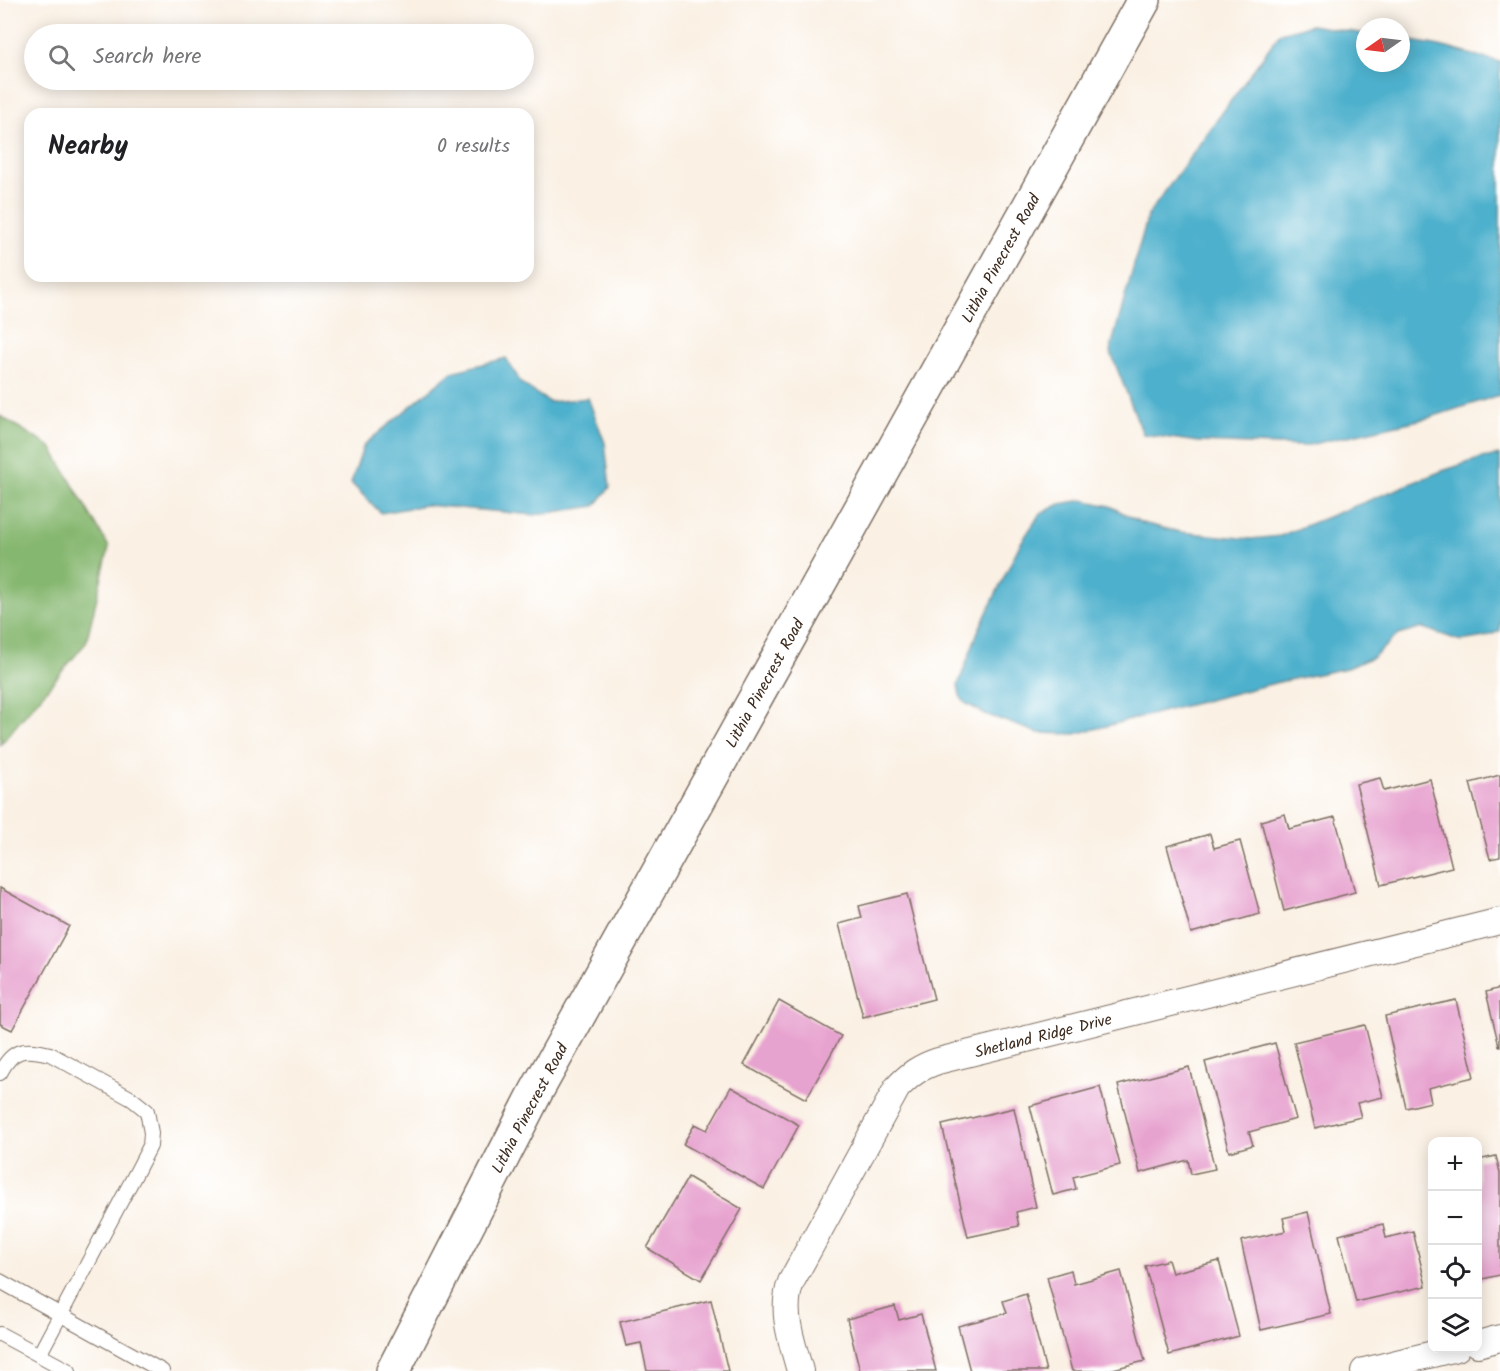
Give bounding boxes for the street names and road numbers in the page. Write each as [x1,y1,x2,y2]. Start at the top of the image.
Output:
street label: Lithia Pinecrest Road [955,189,1048,328]
street label: Lithia Pinecrest Road [719,614,812,753]
street label: Shetland Ridge Drive [972,1007,1115,1066]
street label: Lithia Pinecrest Road [485,1038,576,1178]

